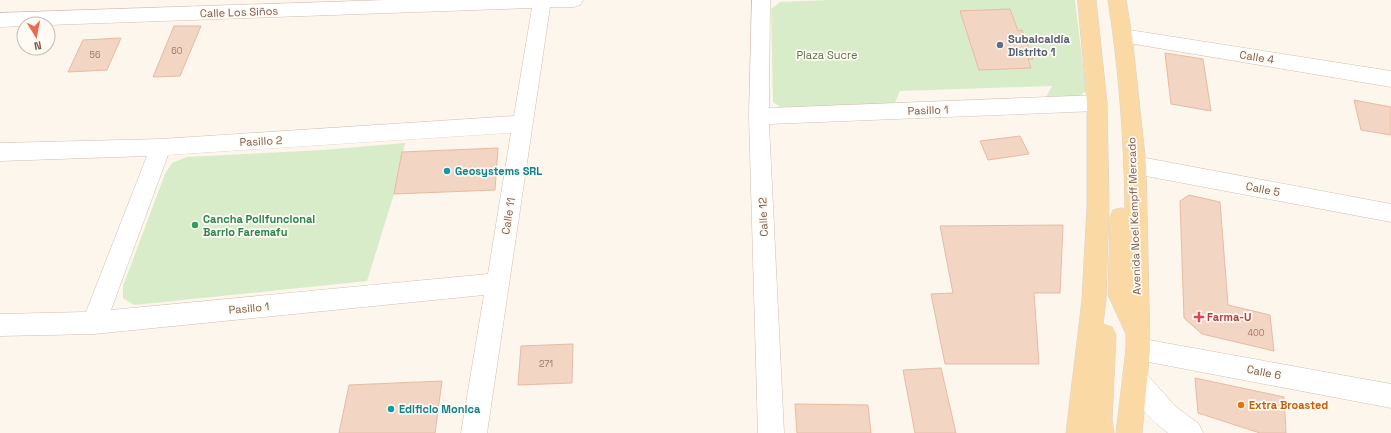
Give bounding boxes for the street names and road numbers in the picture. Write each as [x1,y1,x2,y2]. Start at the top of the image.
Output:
street label: Calle Los Siños [200,4,279,20]
street label: Calle 4 [1239,47,1275,67]
street label: Pasillo 1 [907,102,949,118]
street label: Pasillo 2 [239,133,283,149]
street label: Avenida Noel Kempff Mercado [1124,137,1144,295]
street label: Calle 5 [1245,179,1282,199]
street label: Calle 11 [498,196,518,236]
street label: Calle 12 [755,197,771,237]
street label: Pasillo 1 [228,299,270,317]
street label: Calle 6 [1246,362,1283,382]

